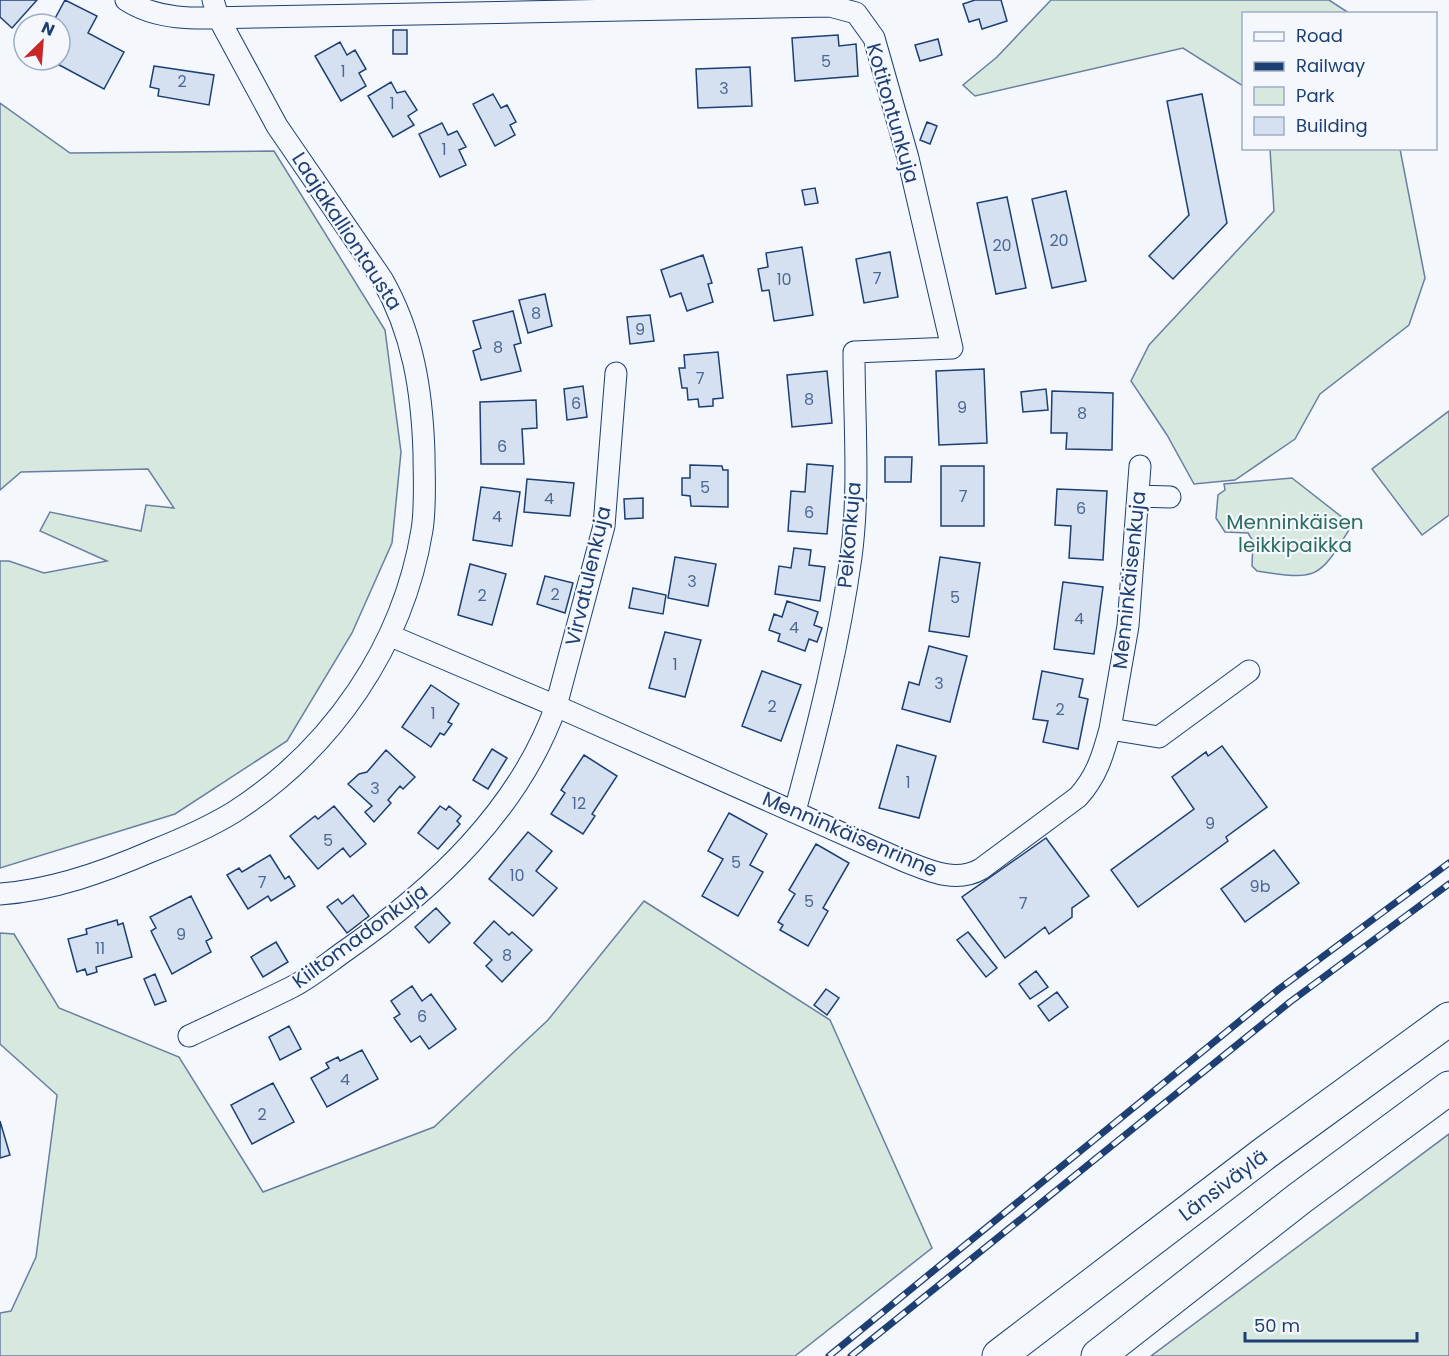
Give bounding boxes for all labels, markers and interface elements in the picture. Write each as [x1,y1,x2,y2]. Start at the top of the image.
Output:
north arrow [12,12,72,72]
legend [1242,12,1437,150]
text: N [38,16,58,42]
text: Road [1296,23,1343,48]
street label: Kotitontunkuja [860,40,926,186]
house number: 5 [821,50,831,73]
text: Railway [1296,53,1365,78]
house number: 1 [340,60,346,83]
house number: 2 [177,70,187,93]
house number: 3 [719,77,729,100]
text: Park [1296,83,1335,108]
house number: 1 [389,92,395,115]
text: Building [1296,113,1368,138]
house number: 1 [441,138,447,161]
street label: Laajakalliontausta [285,147,409,315]
house number: 20 [1049,229,1069,252]
house number: 20 [992,234,1012,257]
house number: 7 [873,267,882,290]
house number: 10 [776,268,792,291]
house number: 8 [531,302,541,325]
house number: 9 [635,318,645,341]
house number: 8 [493,336,503,359]
house number: 7 [696,367,705,390]
house number: 8 [804,388,814,411]
house number: 6 [571,392,581,415]
house number: 9 [957,396,967,419]
house number: 8 [1077,402,1087,425]
house number: 6 [497,435,507,458]
house number: 5 [700,476,710,499]
street label: Peikonkuja [830,481,868,589]
house number: 7 [959,485,968,508]
house number: 4 [544,487,554,510]
street label: Menninkäisenkuja [1106,490,1152,670]
house number: 6 [1076,497,1086,520]
house number: 6 [804,501,814,524]
street label: Virvatulenkuja [558,503,618,649]
house number: 4 [492,505,502,528]
park label: Menninkäisen leikkipaikka [1226,508,1364,559]
house number: 3 [687,570,697,593]
house number: 2 [550,583,560,606]
house number: 2 [477,584,487,607]
house number: 5 [950,586,960,609]
house number: 4 [1074,607,1084,630]
house number: 4 [789,616,799,639]
house number: 1 [672,653,678,676]
house number: 3 [934,672,944,695]
house number: 2 [767,695,777,718]
house number: 2 [1055,698,1065,721]
house number: 1 [430,702,436,725]
house number: 1 [905,771,911,794]
house number: 3 [370,777,380,800]
street label: Menninkäisenrinne [758,784,942,884]
house number: 12 [572,792,586,815]
house number: 9 [1205,812,1215,835]
house number: 5 [323,829,333,852]
house number: 5 [731,851,741,874]
house number: 10 [509,864,525,887]
house number: 7 [258,871,267,894]
house number: 9b [1250,875,1271,898]
street label: Kiiltomadonkuja [286,877,434,995]
house number: 5 [804,890,814,913]
house number: 7 [1019,892,1028,915]
house number: 9 [176,923,186,946]
house number: 11 [95,937,105,960]
house number: 8 [502,944,512,967]
house number: 6 [417,1005,427,1028]
house number: 4 [340,1068,350,1091]
house number: 2 [257,1103,267,1126]
street label: Länsiväylä [1173,1142,1273,1228]
scale bar [1245,1305,1418,1343]
text: 50 m [1254,1313,1300,1338]

